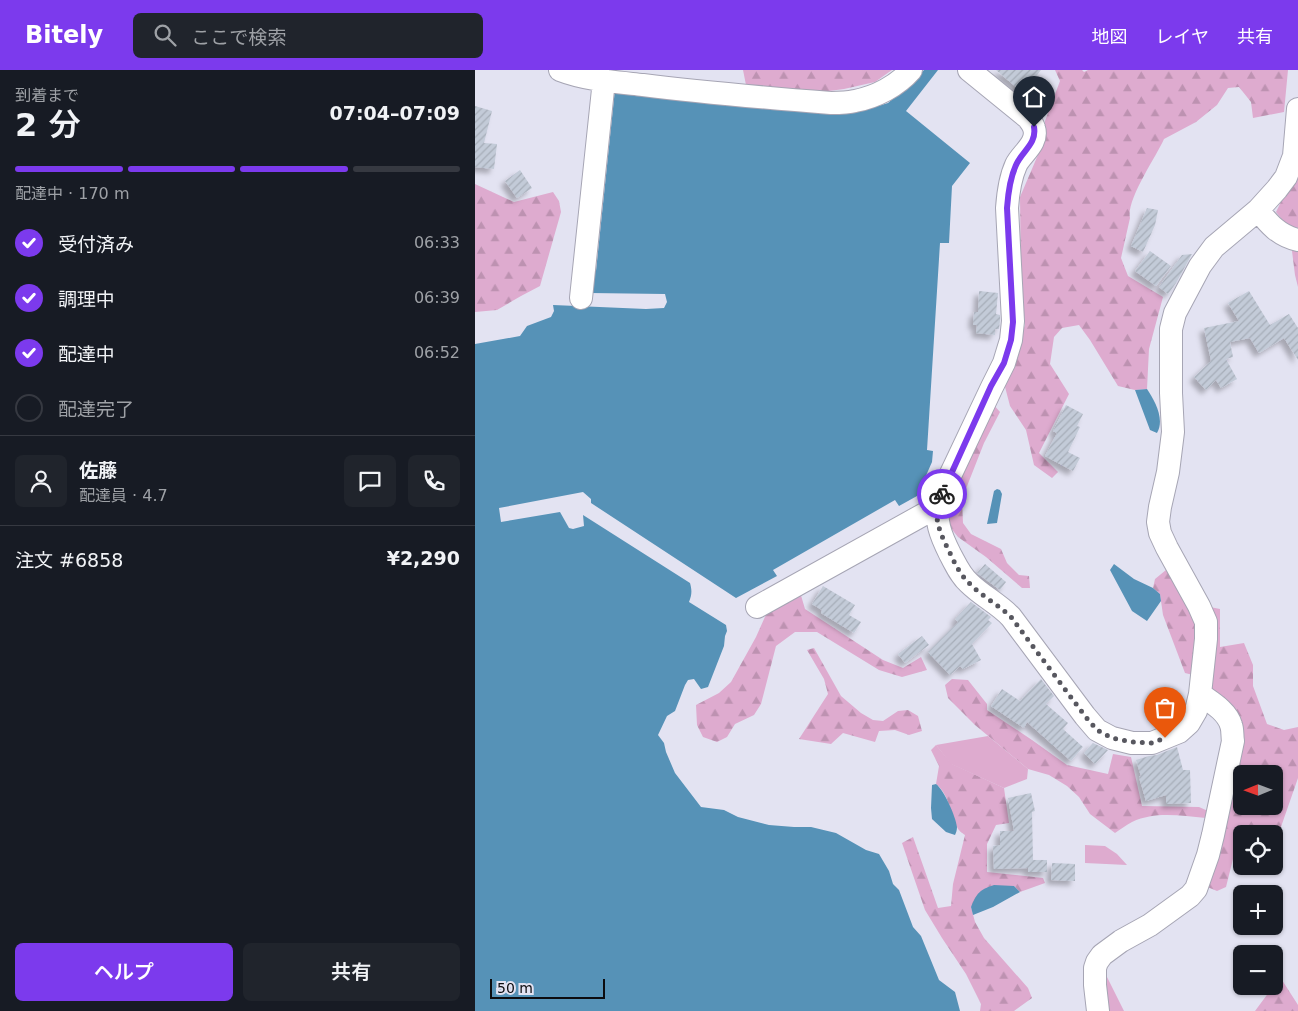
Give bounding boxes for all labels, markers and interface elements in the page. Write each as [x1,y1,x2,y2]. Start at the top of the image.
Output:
search box [133,13,483,58]
text: Bitely [25,21,103,49]
icon: search [151,21,179,49]
text: ここで検索 [191,26,286,48]
text: 地図 [1092,26,1128,47]
text: レイヤ [1156,26,1209,47]
text: 共有 [1237,26,1273,47]
pin [1013,76,1055,127]
icon: home [1020,83,1048,111]
text: 到着まで [15,86,79,105]
text: 07:04–07:09 [330,102,460,124]
text: 2 分 [15,106,80,144]
text: 配達中 · 170 m [15,184,129,203]
icon: check [15,229,43,257]
text: 受付済み [58,233,134,255]
text: 06:33 [414,233,460,252]
icon: check [15,284,43,312]
text: 調理中 [58,288,115,310]
text: 06:39 [414,288,460,307]
icon: check [15,339,43,367]
text: 配達中 [58,343,115,365]
text: 06:52 [414,343,460,362]
text: 配達完了 [58,398,134,420]
button: person [15,455,67,507]
button: chat [344,455,396,507]
button: phone [408,455,460,507]
text: 佐藤 [79,459,117,481]
courier [917,469,967,519]
icon: bike [928,480,956,508]
text: 配達員 · 4.7 [79,486,168,505]
text: ¥2,290 [387,547,460,569]
text: 注文 #6858 [15,549,123,571]
pin [1144,687,1186,738]
icon: bag [1151,694,1179,722]
north arrow [1233,765,1283,815]
map controls [1233,765,1283,995]
button: locate [1233,825,1283,875]
button: + [1233,885,1283,935]
button: ヘルプ [15,943,233,1001]
button: 共有 [243,943,460,1001]
button: − [1233,945,1283,995]
scale bar [490,976,605,999]
text: 50 m [497,980,533,996]

